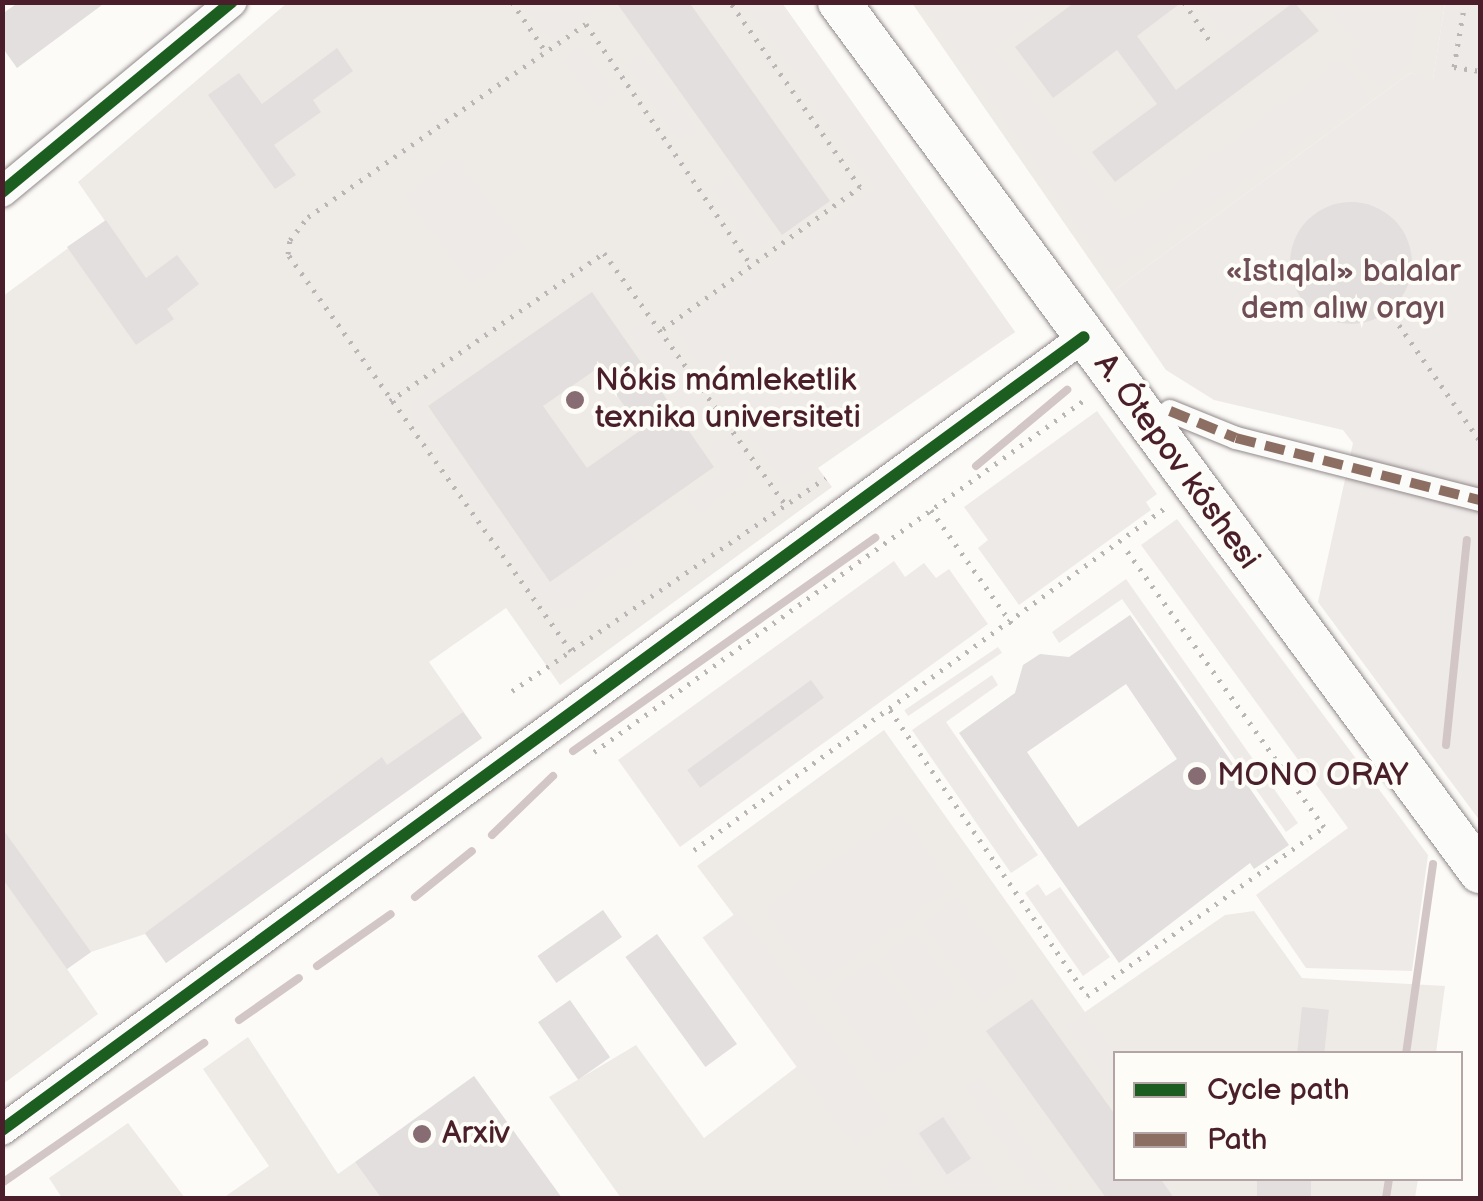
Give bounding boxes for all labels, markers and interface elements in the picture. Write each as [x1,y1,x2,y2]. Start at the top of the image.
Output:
park label: «Istıqlal» balalar dem alıw orayı [1225,254,1461,329]
street label: A. Ótepov kóshesi [1085,347,1267,577]
place label: Nókis mámleketlik texnika universiteti [595,363,861,438]
marker: Nókis mámleketlik texnika universiteti [564,389,586,411]
place label: MONO ORAY [1217,757,1408,795]
marker: MONO ORAY [1186,765,1208,787]
legend [1113,1051,1463,1181]
text: Cycle path [1207,1072,1350,1108]
place label: Arxiv [442,1115,510,1153]
text: Path [1207,1122,1267,1158]
marker: Arxiv [411,1123,433,1145]

